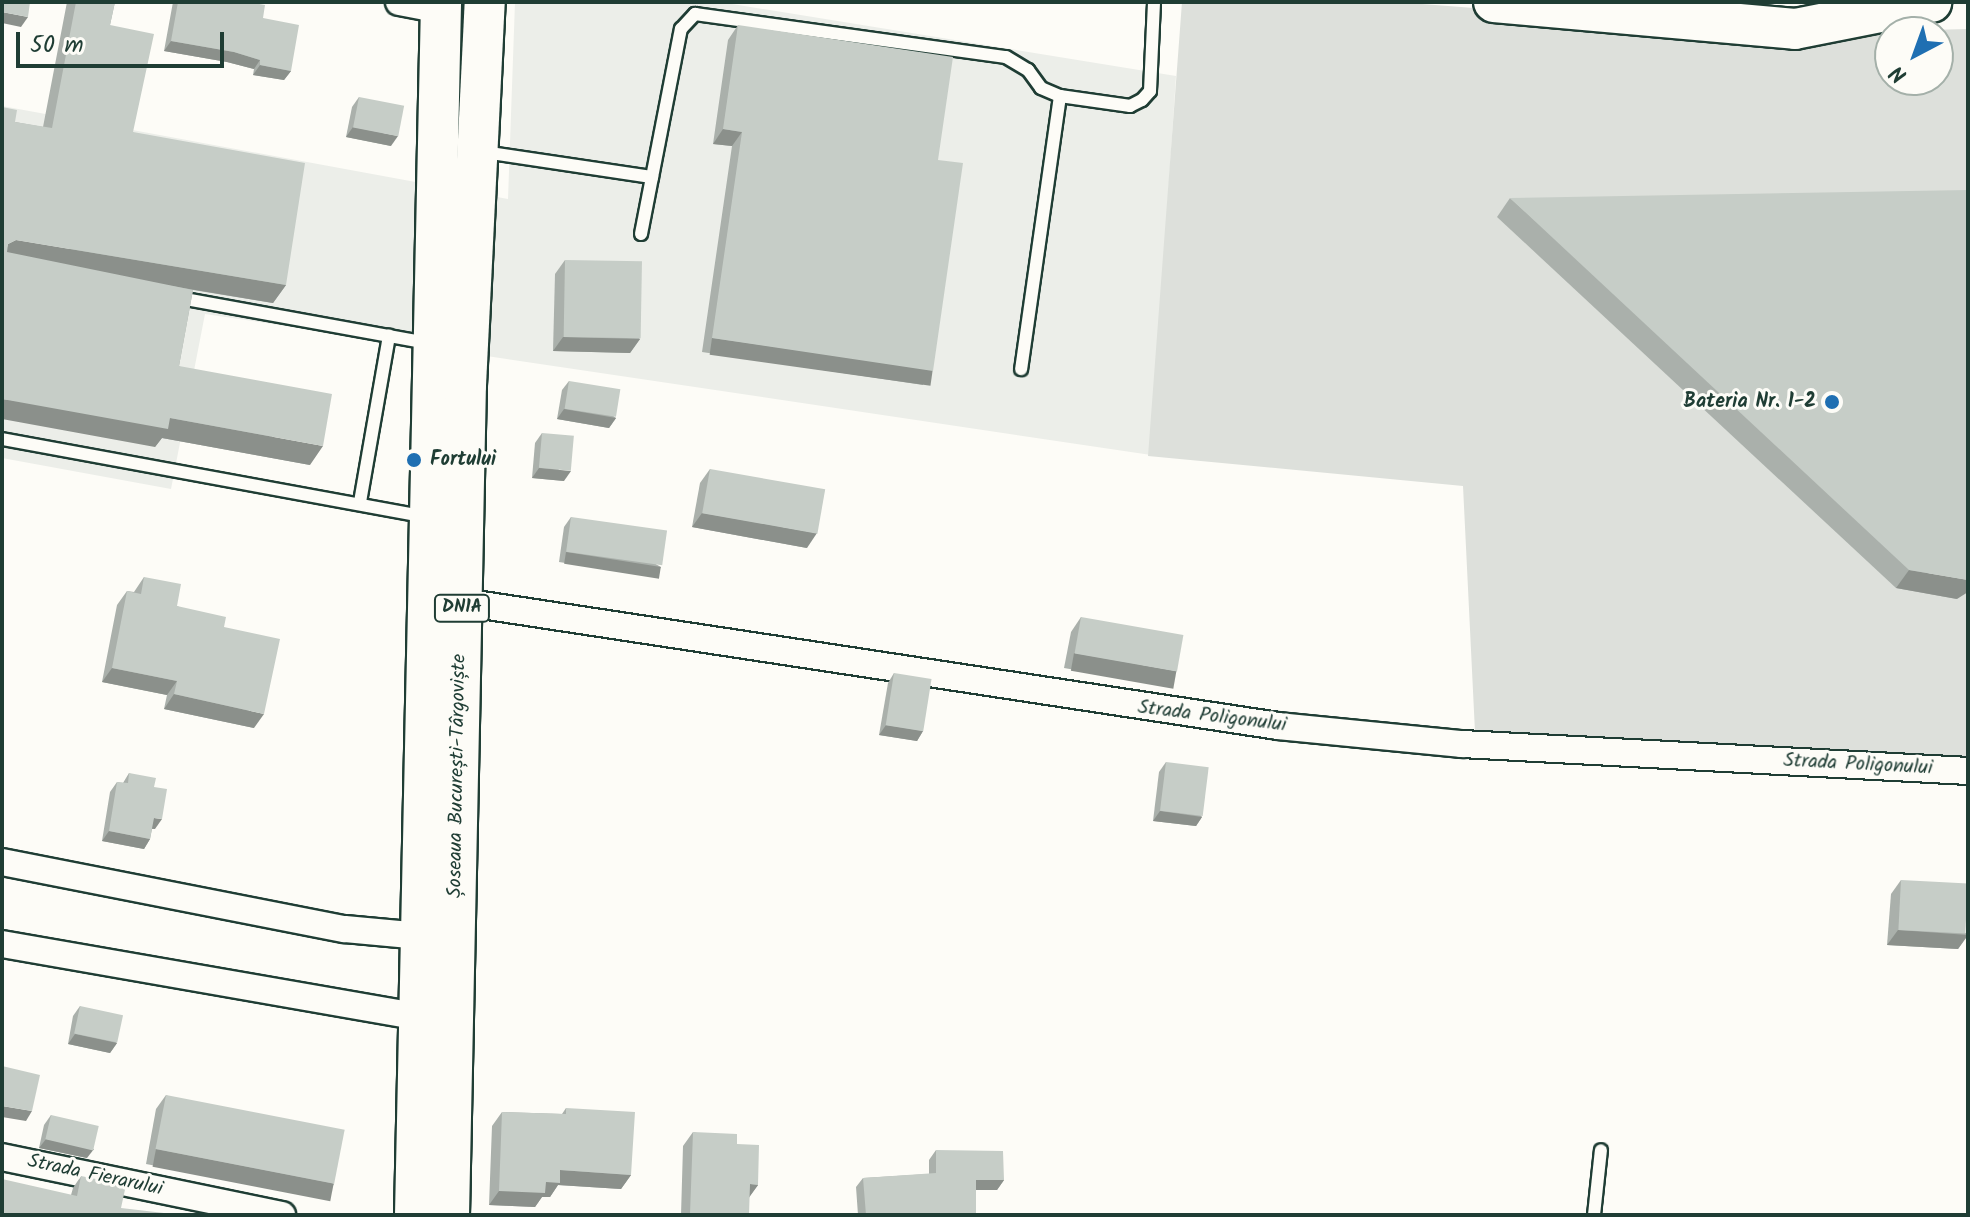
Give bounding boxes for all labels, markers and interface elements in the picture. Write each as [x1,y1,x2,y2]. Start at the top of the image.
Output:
scale bar [20,16,228,66]
north arrow [1874,16,1954,96]
text: 50 m [30,26,84,65]
text: N [1883,55,1916,91]
place label: Bateria Nr. 1-2 [1684,390,1816,414]
marker: Bateria Nr. 1-2 [1823,393,1841,411]
place label: Fortului [430,448,496,472]
marker: Fortului [405,451,423,469]
road number: DN1A [432,594,492,622]
street label: Șoseaua București-Târgoviște [444,654,472,898]
street label: Strada Poligonului [1136,696,1288,738]
street label: Strada Poligonului [1783,749,1933,781]
street label: Strada Fierarului [25,1150,165,1202]

